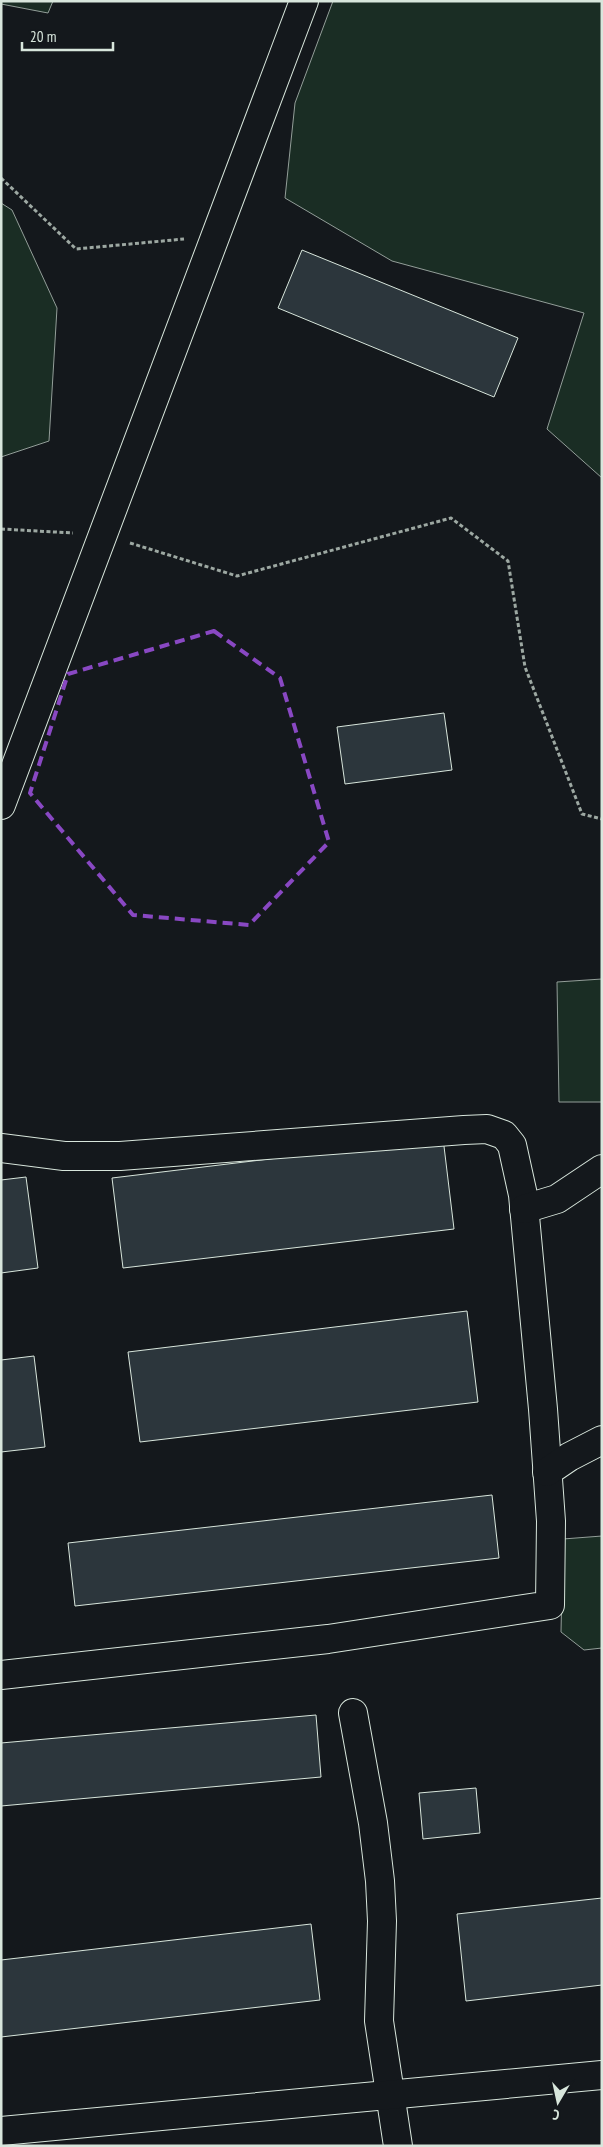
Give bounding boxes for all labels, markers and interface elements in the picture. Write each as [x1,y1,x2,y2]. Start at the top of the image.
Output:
scale bar [22,20,114,52]
text: 20 m [30,27,56,46]
north arrow [533,2077,583,2127]
text: С [551,2105,561,2124]

